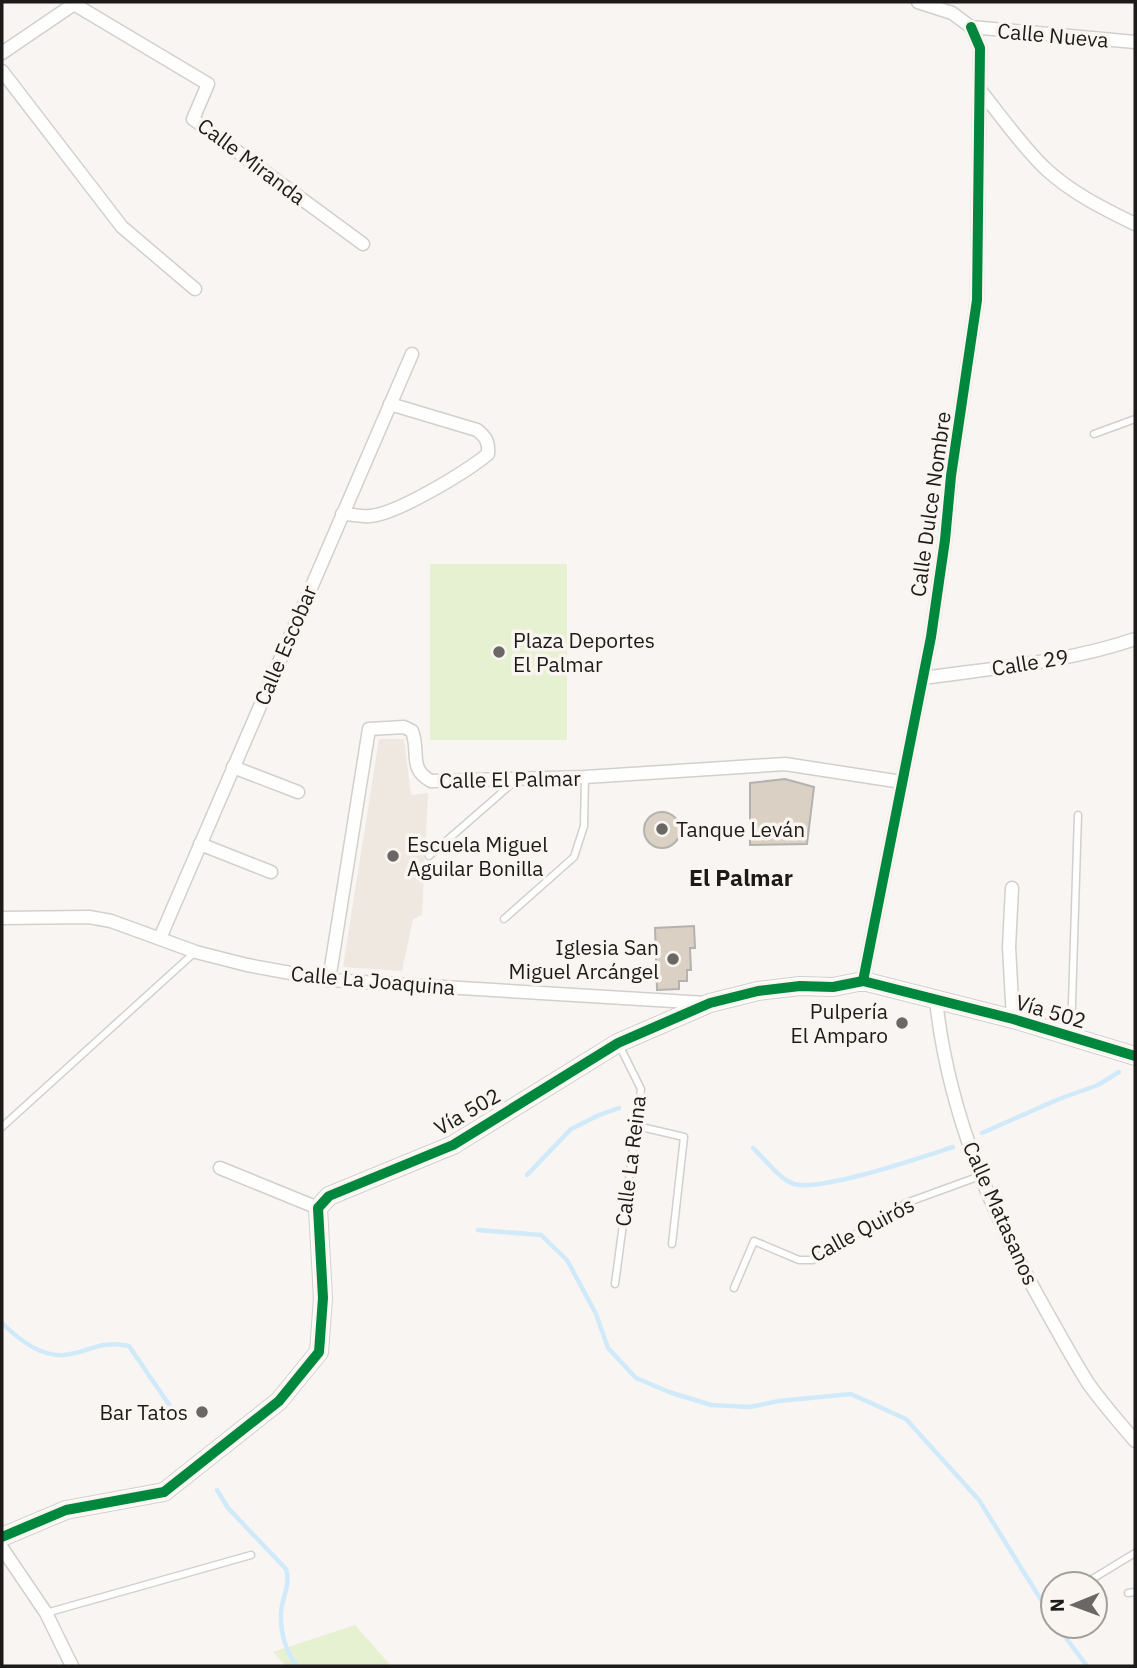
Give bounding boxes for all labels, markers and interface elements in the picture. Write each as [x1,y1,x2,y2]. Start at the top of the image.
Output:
street label: Calle Nueva [996,16,1110,54]
street label: Calle Miranda [192,111,312,211]
street label: Calle Dulce Nombre [903,409,957,599]
street label: Calle Escobar [247,580,323,709]
place label: Plaza Deportes El Palmar [513,626,655,678]
street label: Calle 29 [990,642,1070,682]
marker: Plaza Deportes El Palmar [491,644,507,660]
street label: Calle El Palmar [439,764,581,794]
place label: Tanque Leván [676,815,805,843]
marker: Tanque Leván [654,821,670,837]
place label: Escuela Miguel Aguilar Bonilla [407,830,548,882]
marker: Escuela Miguel Aguilar Bonilla [385,848,401,864]
district label: El Palmar [689,862,793,892]
place label: Iglesia San Miguel Arcángel [509,933,659,985]
marker: Iglesia San Miguel Arcángel [665,951,681,967]
street label: Calle La Joaquina [290,959,456,1001]
street label: Vía 502 [1013,988,1089,1034]
place label: Pulpería El Amparo [791,997,888,1049]
marker: Pulpería El Amparo [894,1015,910,1031]
street label: Vía 502 [429,1081,505,1141]
street label: Calle La Reina [608,1094,652,1228]
street label: Calle Matasanos [957,1137,1045,1289]
street label: Calle Quirós [805,1190,919,1268]
place label: Bar Tatos [99,1398,188,1426]
marker: Bar Tatos [194,1404,210,1420]
north arrow [1039,1570,1109,1640]
text: N [1045,1598,1069,1612]

